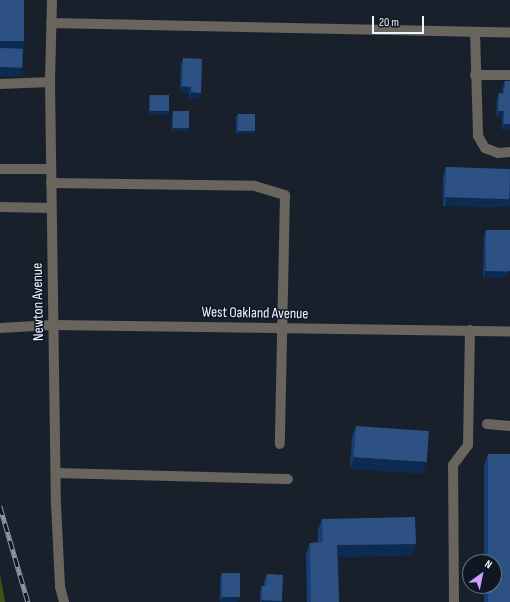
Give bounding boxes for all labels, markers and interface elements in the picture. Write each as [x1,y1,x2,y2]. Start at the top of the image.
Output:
scale bar [374,8,426,34]
text: 20 m [379,15,399,30]
street label: Newton Avenue [28,263,48,341]
street label: West Oakland Avenue [201,303,309,323]
north arrow [462,554,502,594]
text: N [482,557,494,571]

